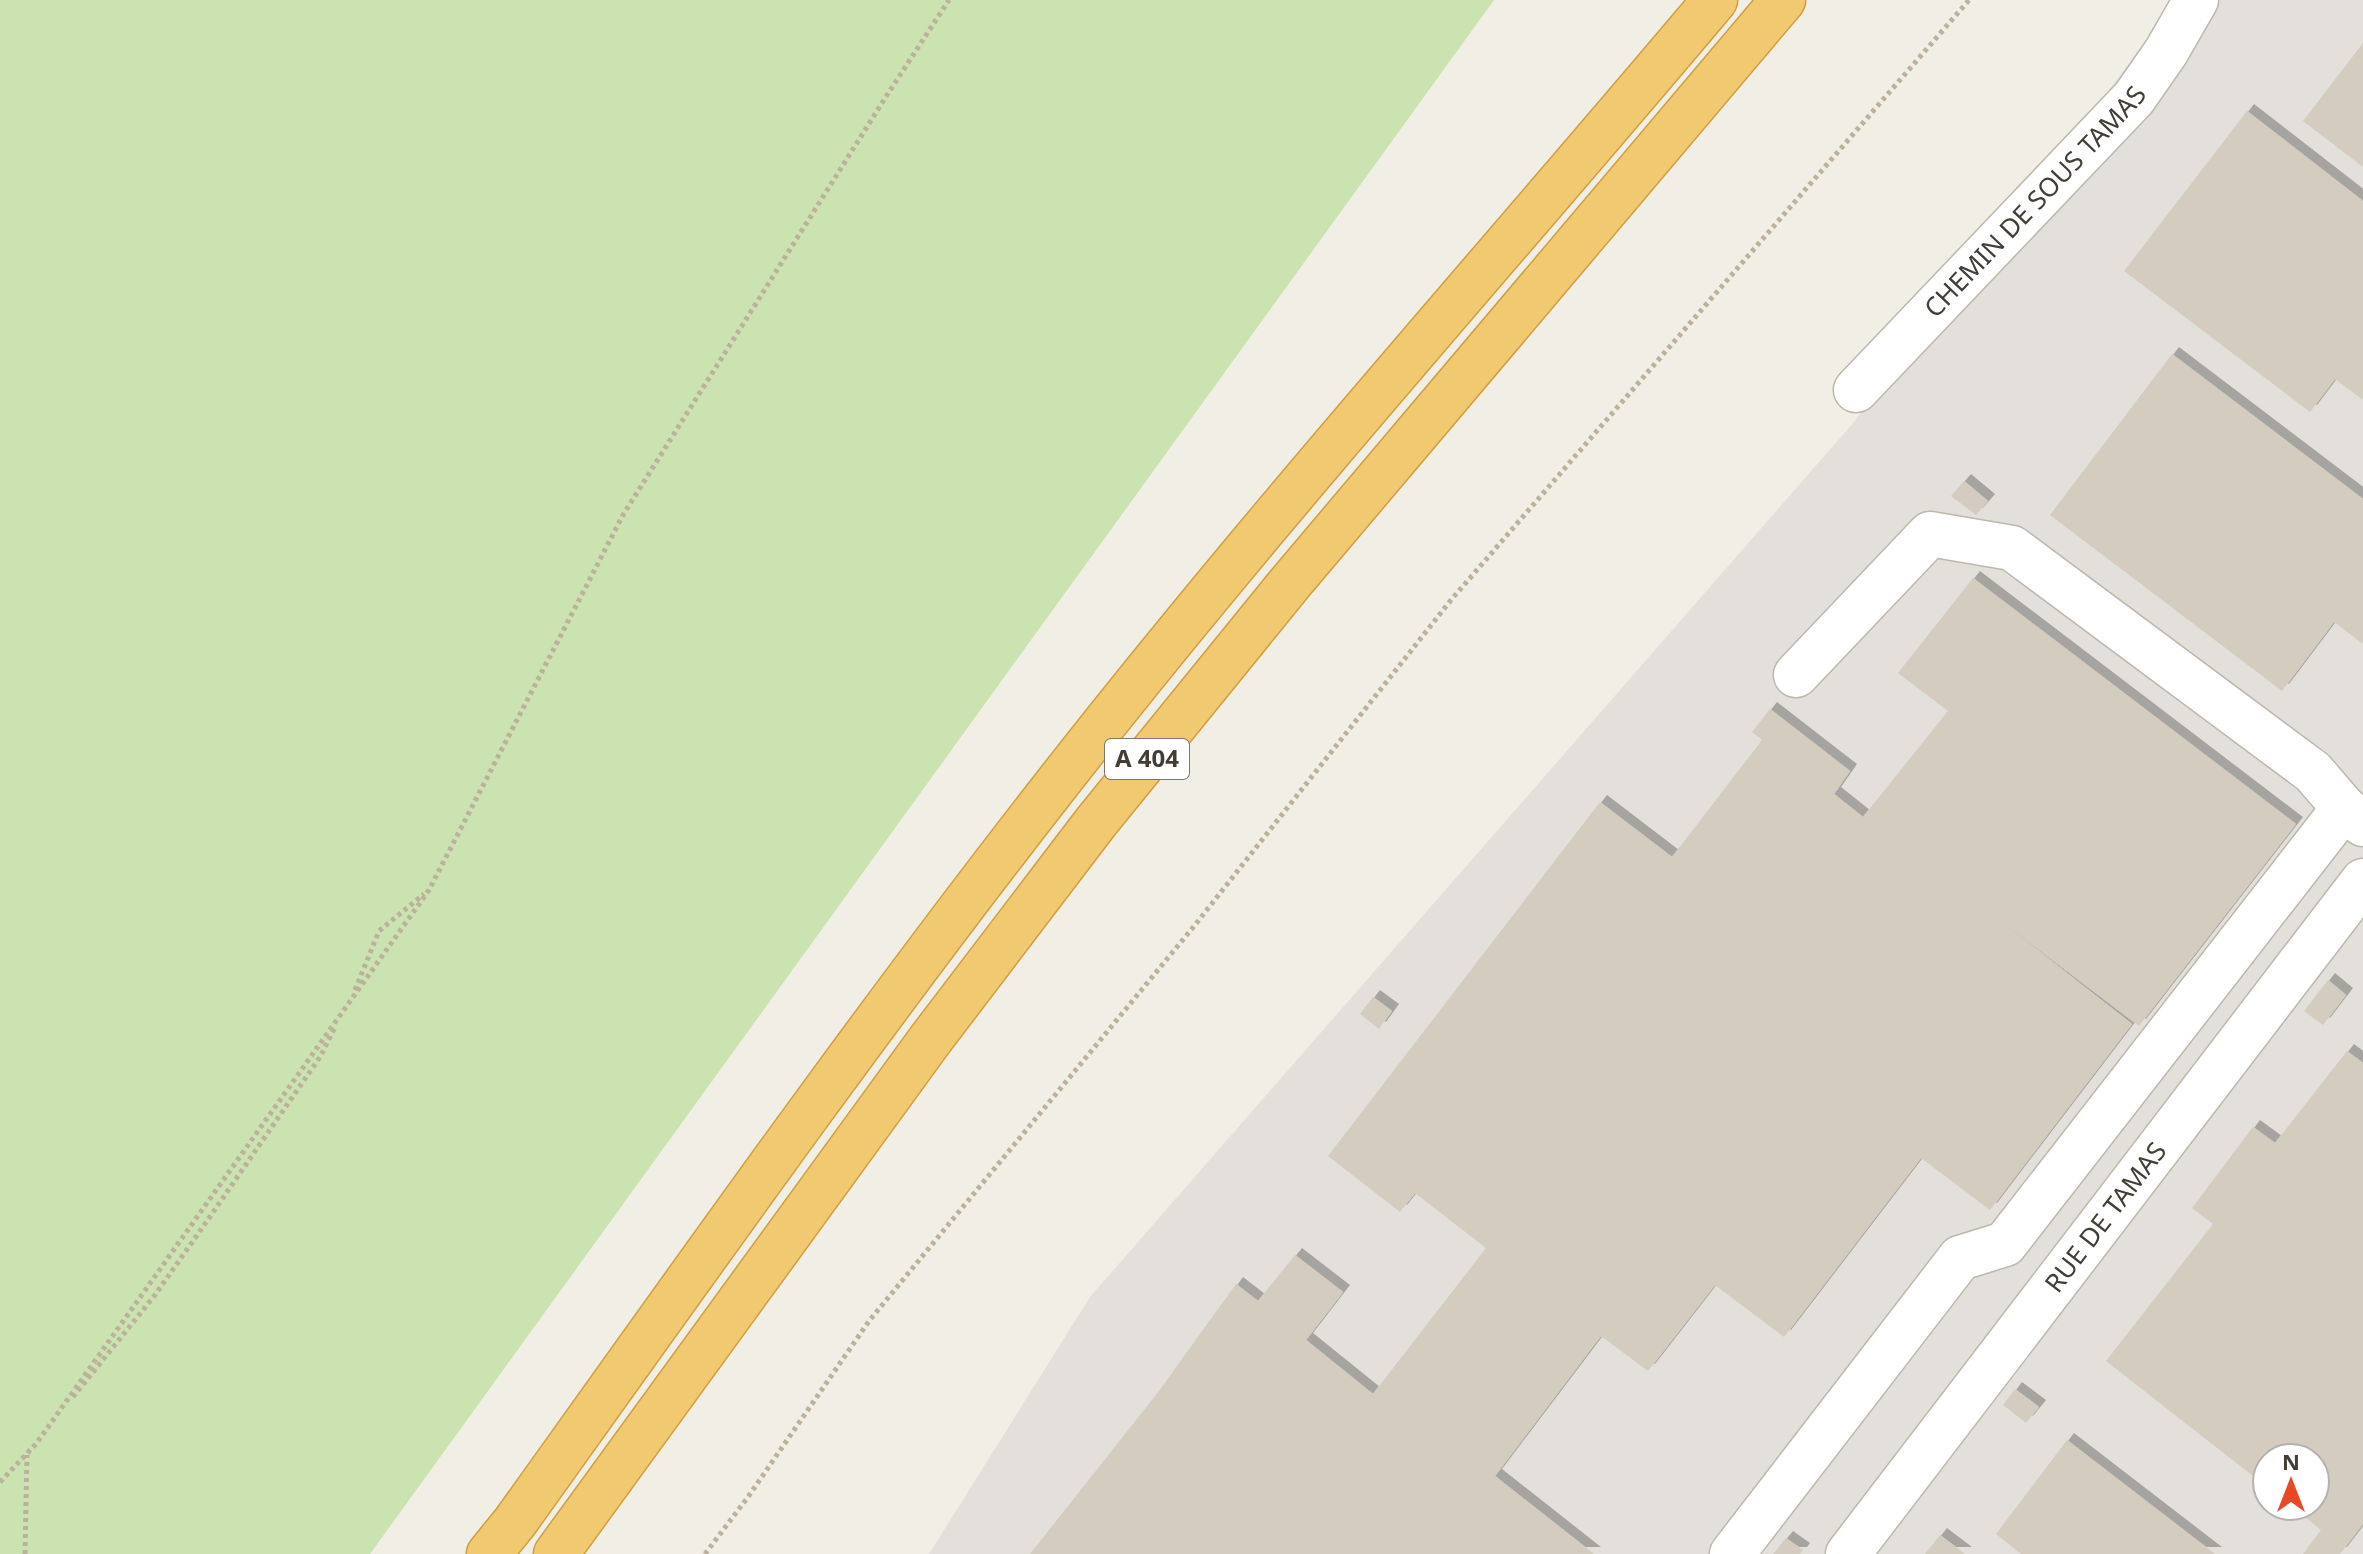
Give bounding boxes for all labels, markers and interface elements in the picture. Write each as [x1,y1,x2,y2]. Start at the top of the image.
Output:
street label: CHEMIN DE SOUS TAMAS [1915,78,2154,325]
road number: A 404 [1105,739,1189,779]
street label: RUE DE TAMAS [2036,1134,2174,1299]
north arrow [2251,1442,2331,1522]
text: N [2282,1446,2300,1476]

